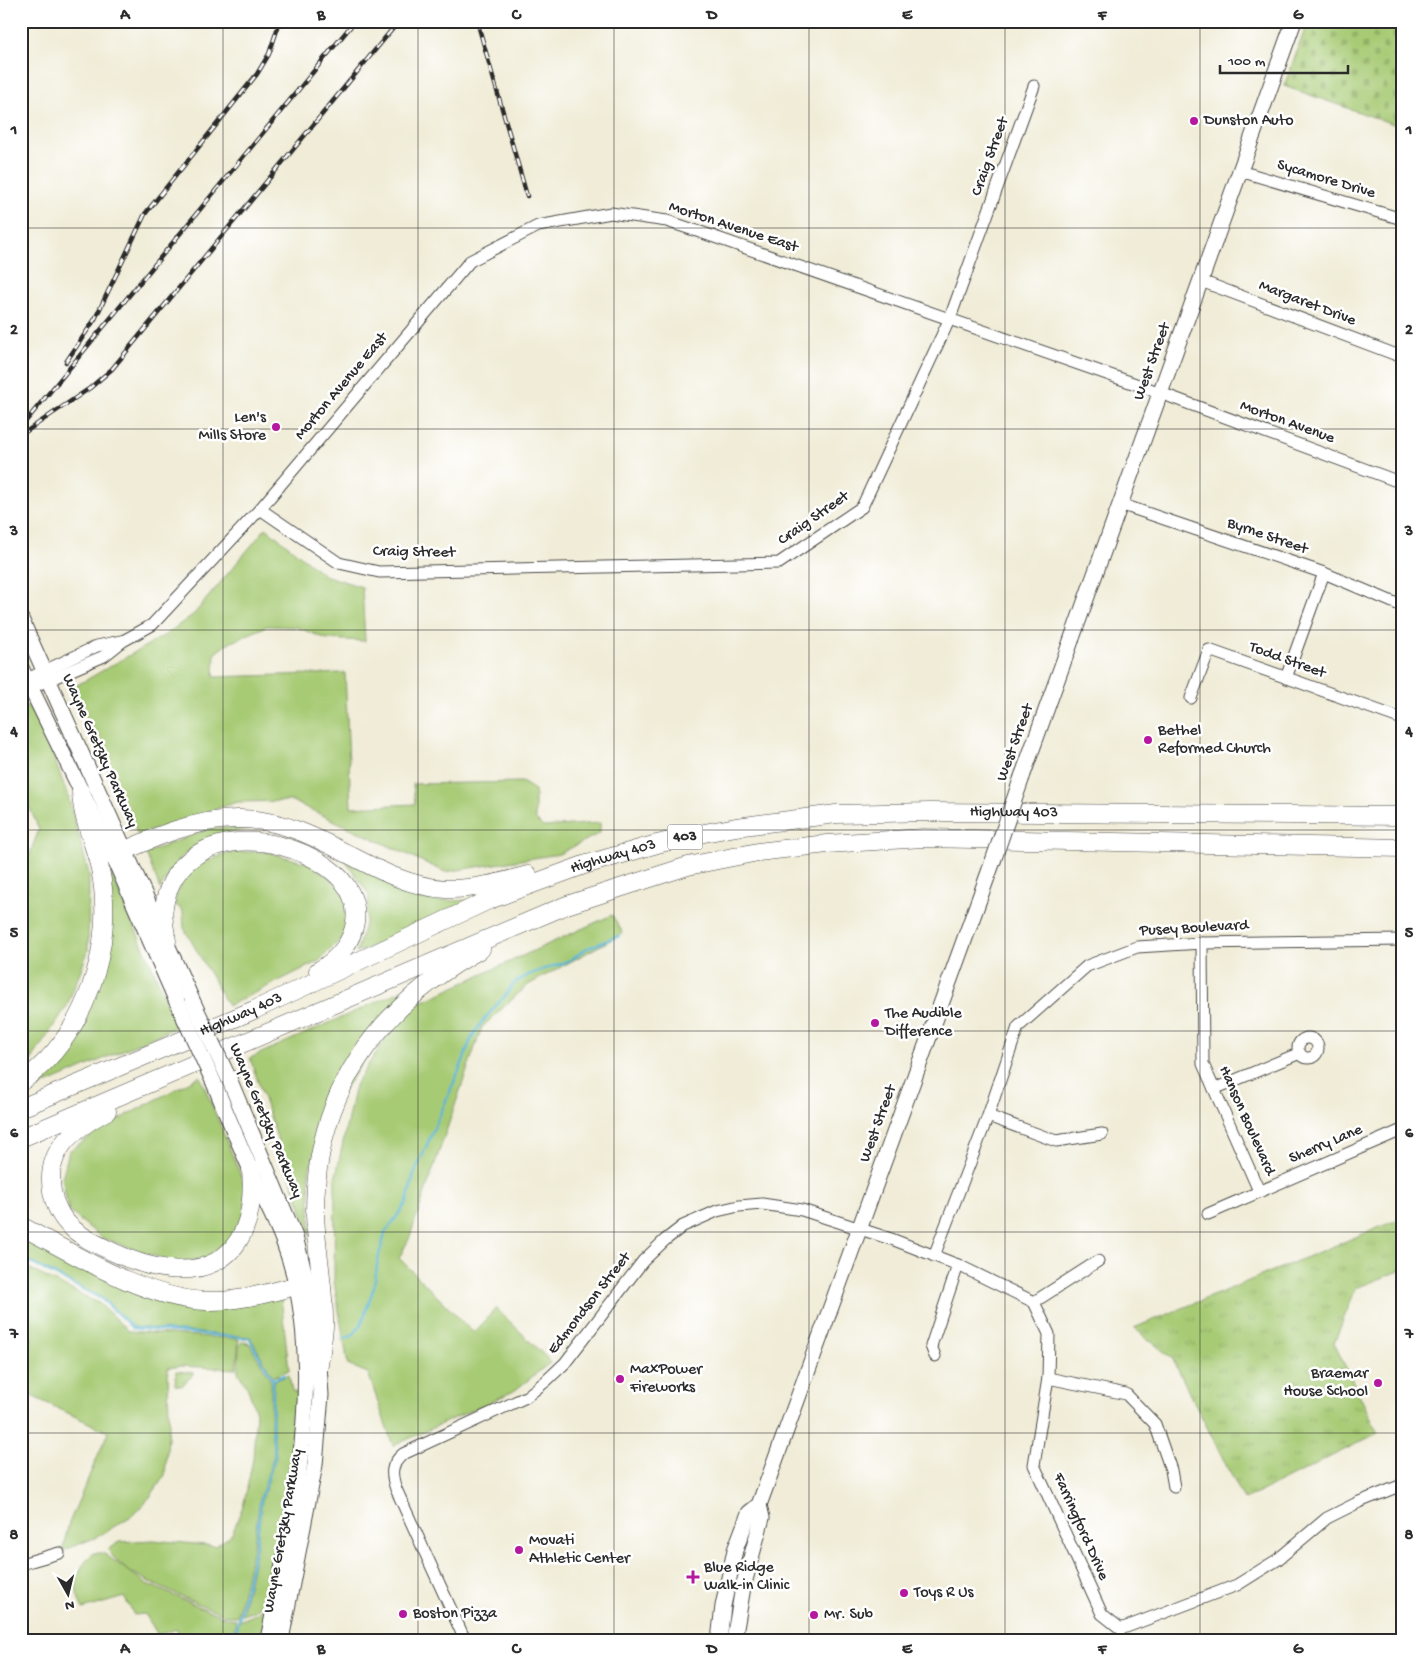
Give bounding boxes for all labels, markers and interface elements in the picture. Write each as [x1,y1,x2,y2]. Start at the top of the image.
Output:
text: A [119,7,131,26]
text: B [316,7,326,26]
text: C [511,7,522,26]
text: D [705,7,718,26]
text: E [902,7,913,26]
text: F [1097,7,1108,26]
text: G [1293,7,1304,26]
scale bar [1220,42,1348,74]
text: 100 m [1227,53,1266,71]
place label: Dunston Auto [1203,112,1293,131]
street label: Craig Street [968,114,1014,199]
marker: Dunston Auto [1188,115,1200,127]
text: 1 [10,122,17,141]
text: 1 [1405,122,1412,141]
street label: Sycamore Drive [1275,156,1378,204]
street label: Morton Avenue East [666,198,801,258]
street label: Margaret Drive [1256,277,1359,332]
street label: West Street [1130,319,1176,403]
text: 2 [10,322,18,341]
text: 2 [1405,322,1413,341]
street label: Morton Avenue East [292,328,393,445]
street label: Morton Avenue [1237,397,1338,449]
place label: Len's Mills Store [199,409,267,446]
marker: Len's Mills Store [270,421,282,433]
street label: Craig Street [775,487,854,550]
street label: Byrne Street [1223,514,1311,560]
text: 3 [9,523,18,542]
text: 3 [1404,523,1413,542]
street label: Craig Street [373,543,457,563]
street label: Todd Street [1245,638,1329,684]
street label: Wayne Gretzky Parkway [57,671,142,831]
street label: West Street [993,700,1039,784]
place label: Bethel Reformed Church [1157,722,1271,759]
text: 4 [9,724,18,743]
text: 4 [1404,724,1413,743]
marker: Bethel Reformed Church [1142,734,1154,746]
street label: Highway 403 [970,803,1058,823]
road number: 403 [668,824,702,850]
street label: Highway 403 [568,835,658,879]
street label: Pusey Boulevard [1138,917,1250,941]
text: 5 [10,925,19,944]
text: 5 [1405,925,1414,944]
street label: Highway 403 [197,989,286,1041]
place label: The Audible Difference [884,1005,963,1042]
marker: The Audible Difference [869,1017,881,1029]
street label: Wayne Gretzky Parkway [224,1041,306,1201]
street label: Hanson Boulevard [1213,1063,1279,1180]
street label: West Street [856,1081,902,1165]
street label: Sherry Lane [1286,1121,1366,1169]
text: 6 [10,1125,19,1144]
text: 6 [1405,1125,1414,1144]
street label: Edmondson Street [544,1248,637,1359]
text: 7 [9,1326,19,1345]
text: 7 [1404,1326,1414,1345]
place label: MaxPower Fireworks [629,1361,703,1398]
place label: Braemar House School [1284,1365,1369,1402]
marker: MaxPower Fireworks [614,1373,626,1385]
marker: Braemar House School [1372,1377,1384,1389]
street label: Wayne Gretzky Parkway [260,1447,308,1614]
street label: Farringford Drive [1047,1469,1112,1584]
text: 8 [10,1527,19,1546]
text: 8 [1405,1527,1414,1546]
place label: Movati Athletic Center [529,1532,631,1569]
marker: Movati Athletic Center [513,1544,525,1556]
place label: Blue Ridge Walk-in Clinic [703,1559,790,1596]
north arrow [42,1568,92,1618]
marker: Blue Ridge Walk-in Clinic [686,1570,700,1584]
place label: Toys R Us [913,1584,974,1603]
marker: Toys R Us [898,1587,910,1599]
text: N [64,1595,75,1613]
place label: Boston Pizza [412,1605,498,1624]
place label: Mr. Sub [824,1606,874,1625]
marker: Boston Pizza [397,1608,409,1620]
marker: Mr. Sub [808,1609,820,1621]
text: A [119,1641,131,1660]
text: B [316,1641,326,1660]
text: C [511,1641,522,1660]
text: D [705,1641,718,1660]
text: E [902,1641,913,1660]
text: F [1097,1641,1108,1660]
text: G [1293,1641,1304,1660]

